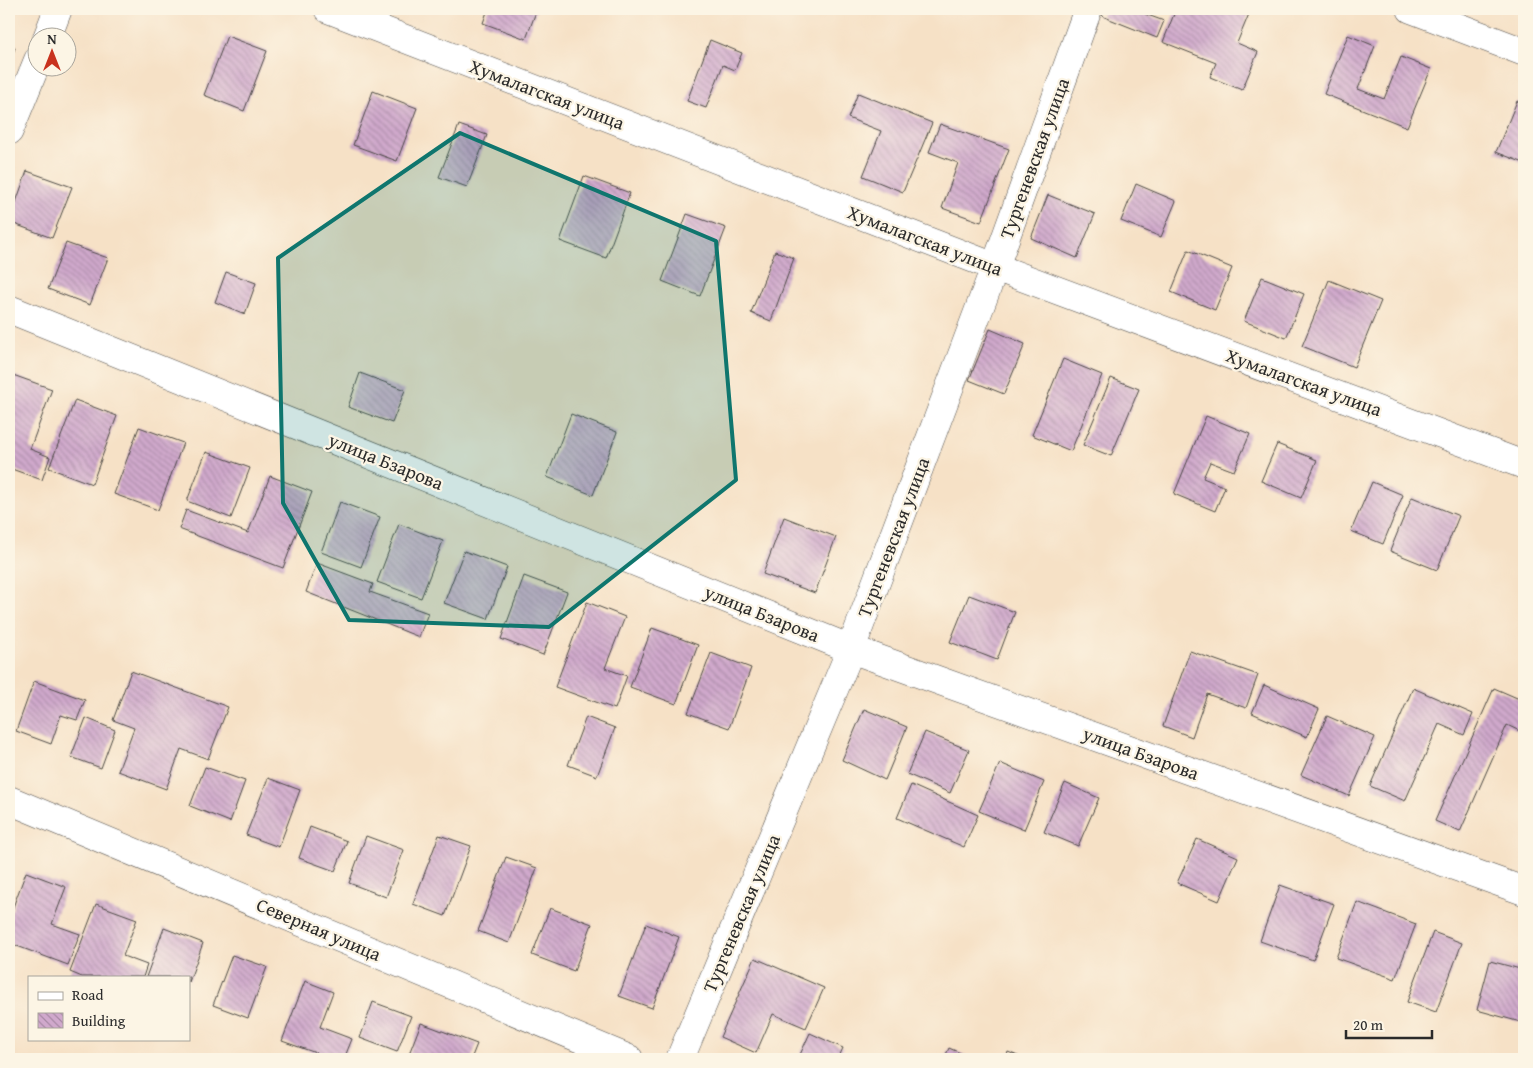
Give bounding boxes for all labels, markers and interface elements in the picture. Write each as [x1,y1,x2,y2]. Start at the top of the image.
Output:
north arrow [28,28,78,78]
text: N [47,29,57,49]
street label: Хумалагская улица [465,52,629,136]
street label: Тургеневская улица [992,74,1076,242]
street label: Хумалагская улица [843,198,1007,282]
street label: Хумалагская улица [1222,341,1386,423]
street label: улица Бзарова [323,425,448,497]
street label: Тургеневская улица [850,453,936,621]
street label: улица Бзарова [699,577,824,649]
street label: улица Бзарова [1078,719,1203,787]
street label: Тургеневская улица [695,830,787,996]
street label: Северная улица [252,890,386,968]
legend [28,976,190,1040]
text: Road [72,984,103,1005]
scale bar [1346,1008,1432,1040]
text: Building [72,1010,126,1031]
text: 20 m [1353,1014,1384,1035]

